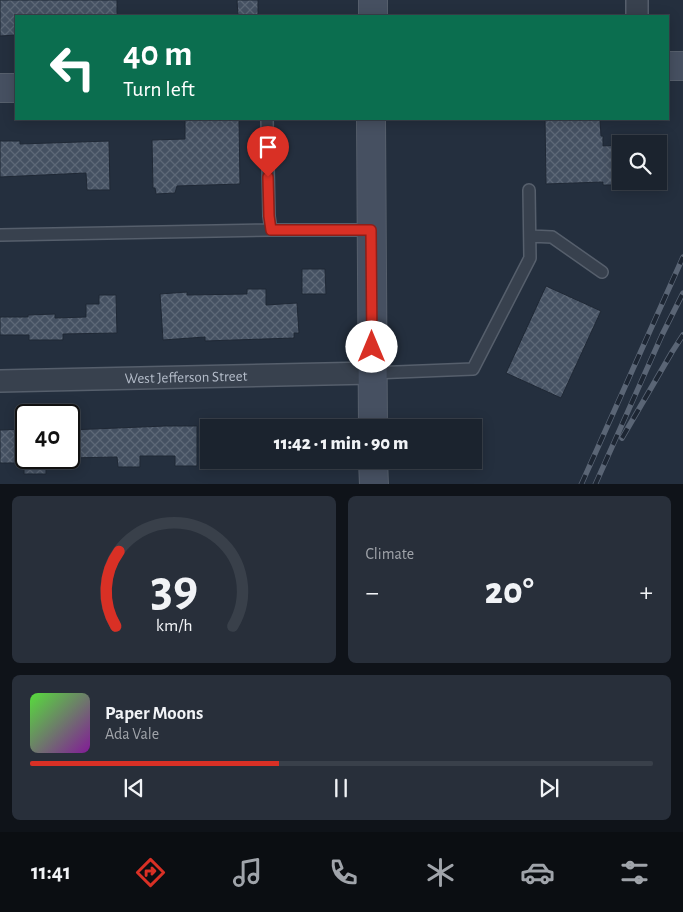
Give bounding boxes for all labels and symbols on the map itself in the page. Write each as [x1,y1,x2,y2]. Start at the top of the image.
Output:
pin [247,126,289,177]
position arrow [345,320,397,372]
street label: West Jefferson Street [124,369,248,386]
speed limit sign: 40 [15,404,80,469]

